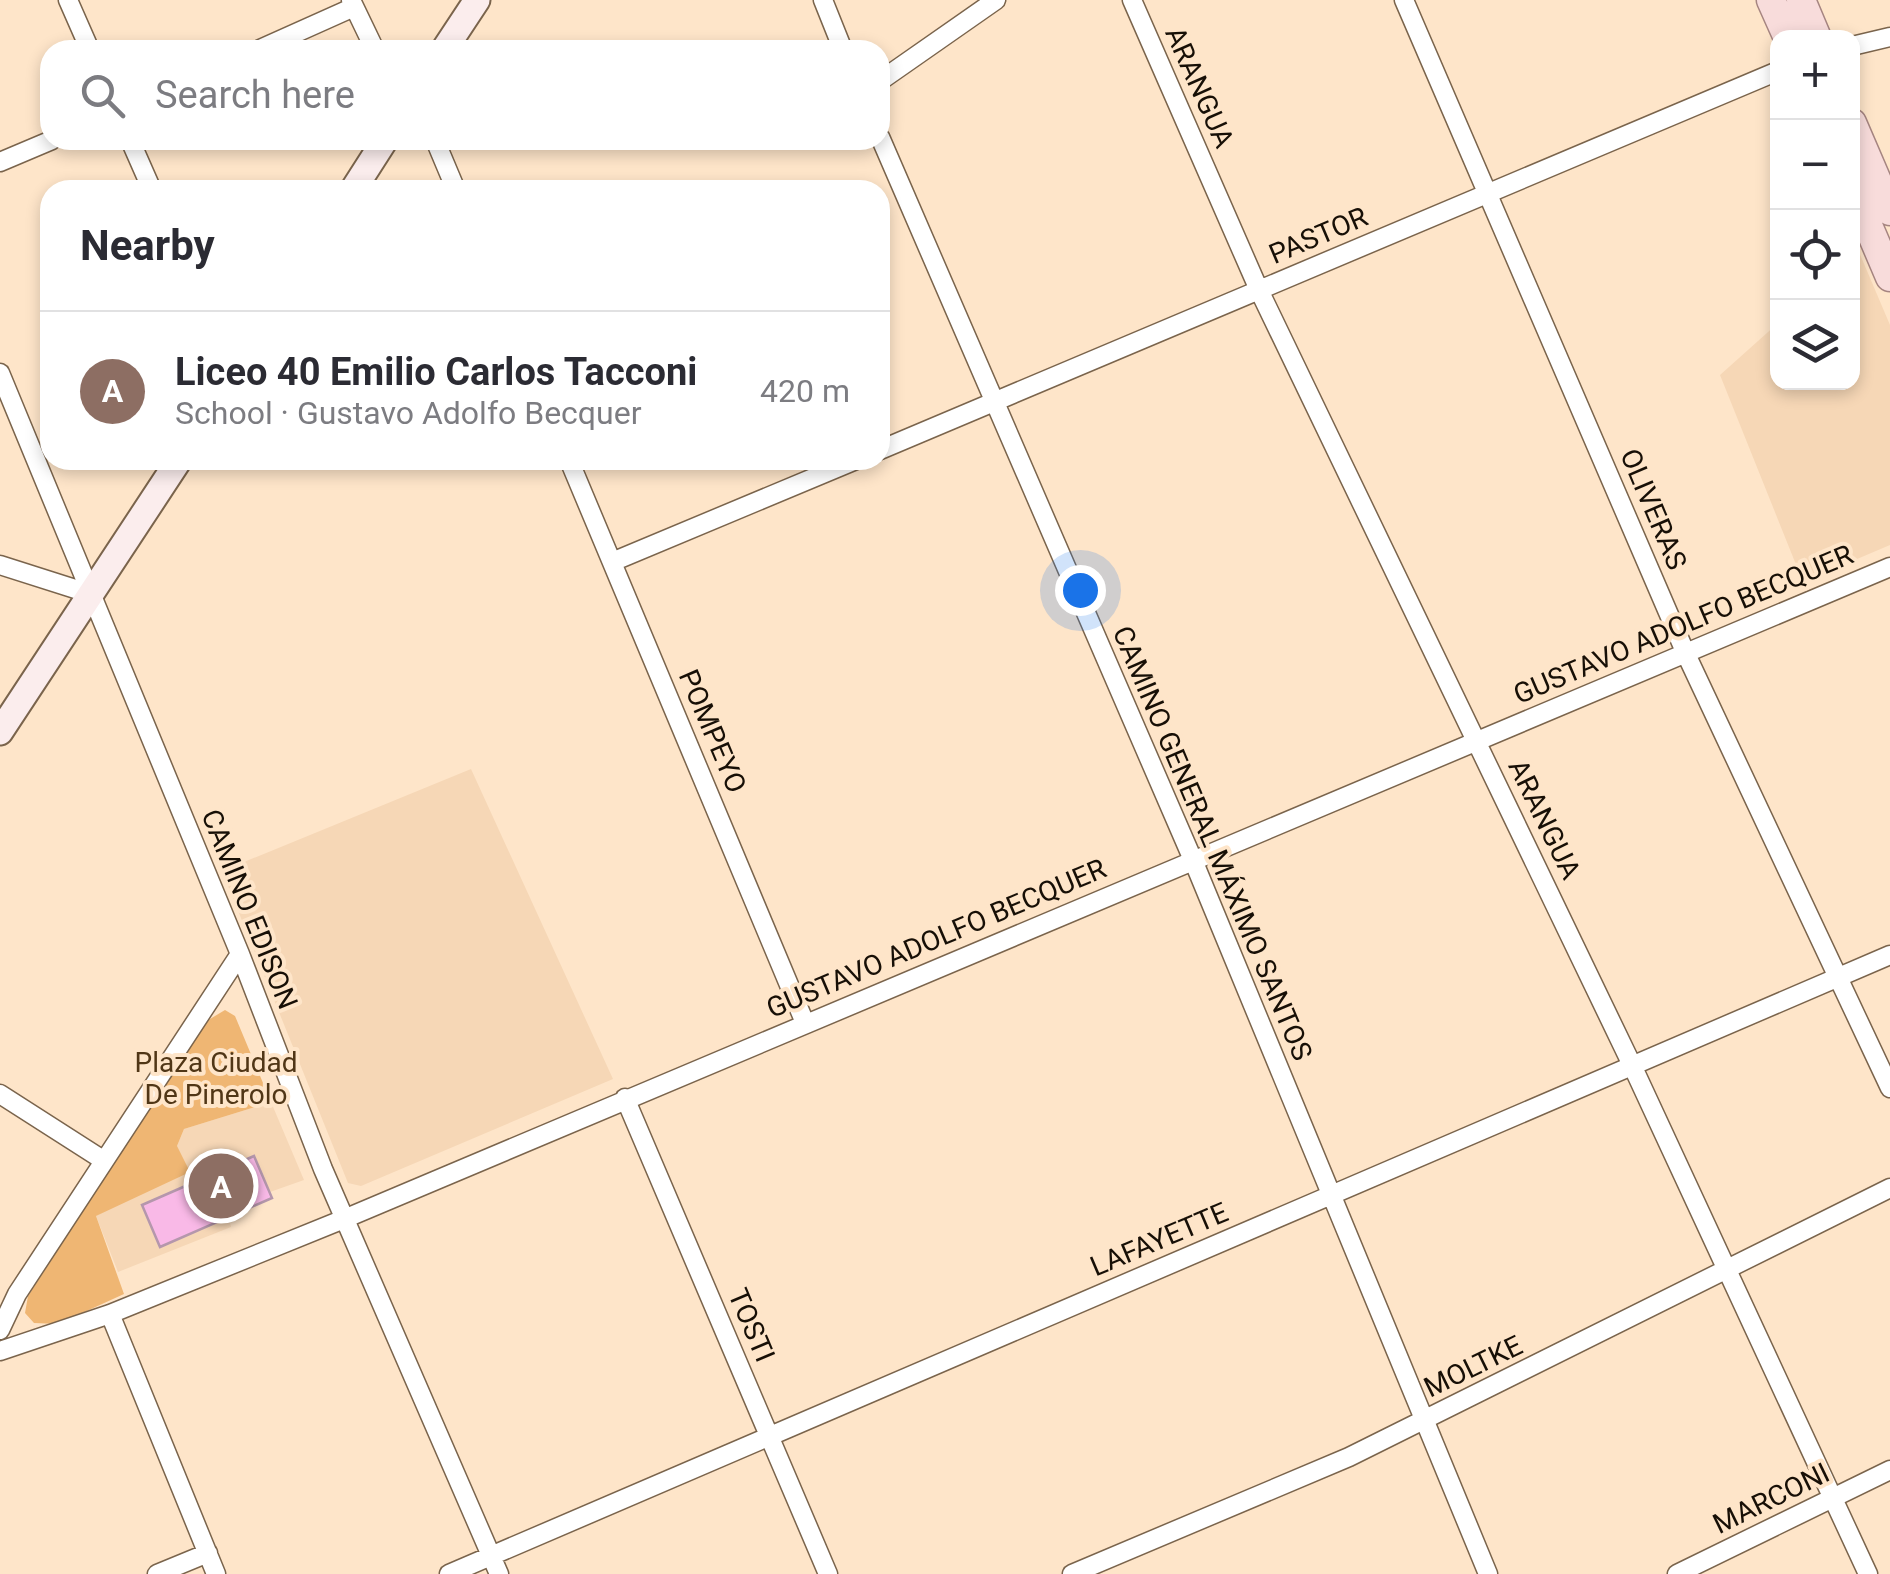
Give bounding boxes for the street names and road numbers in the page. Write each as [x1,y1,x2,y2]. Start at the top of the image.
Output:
street label: ARANGUA [1158,22,1241,153]
street label: PASTOR [1264,200,1372,271]
street label: OLIVERAS [1613,444,1694,574]
street label: GUSTAVO ADOLFO BECQUER [1509,538,1858,711]
street label: CAMINO GENERAL MÁXIMO SANTOS [1106,621,1319,1065]
street label: POMPEYO [672,665,753,798]
street label: ARANGUA [1501,754,1588,884]
street label: CAMINO EDISON [194,804,305,1014]
street label: GUSTAVO ADOLFO BECQUER [762,852,1111,1025]
street label: LAFAYETTE [1085,1196,1233,1283]
street label: TOSTI [721,1284,782,1367]
street label: MOLTKE [1419,1329,1528,1404]
street label: MARCONI [1708,1456,1835,1541]

